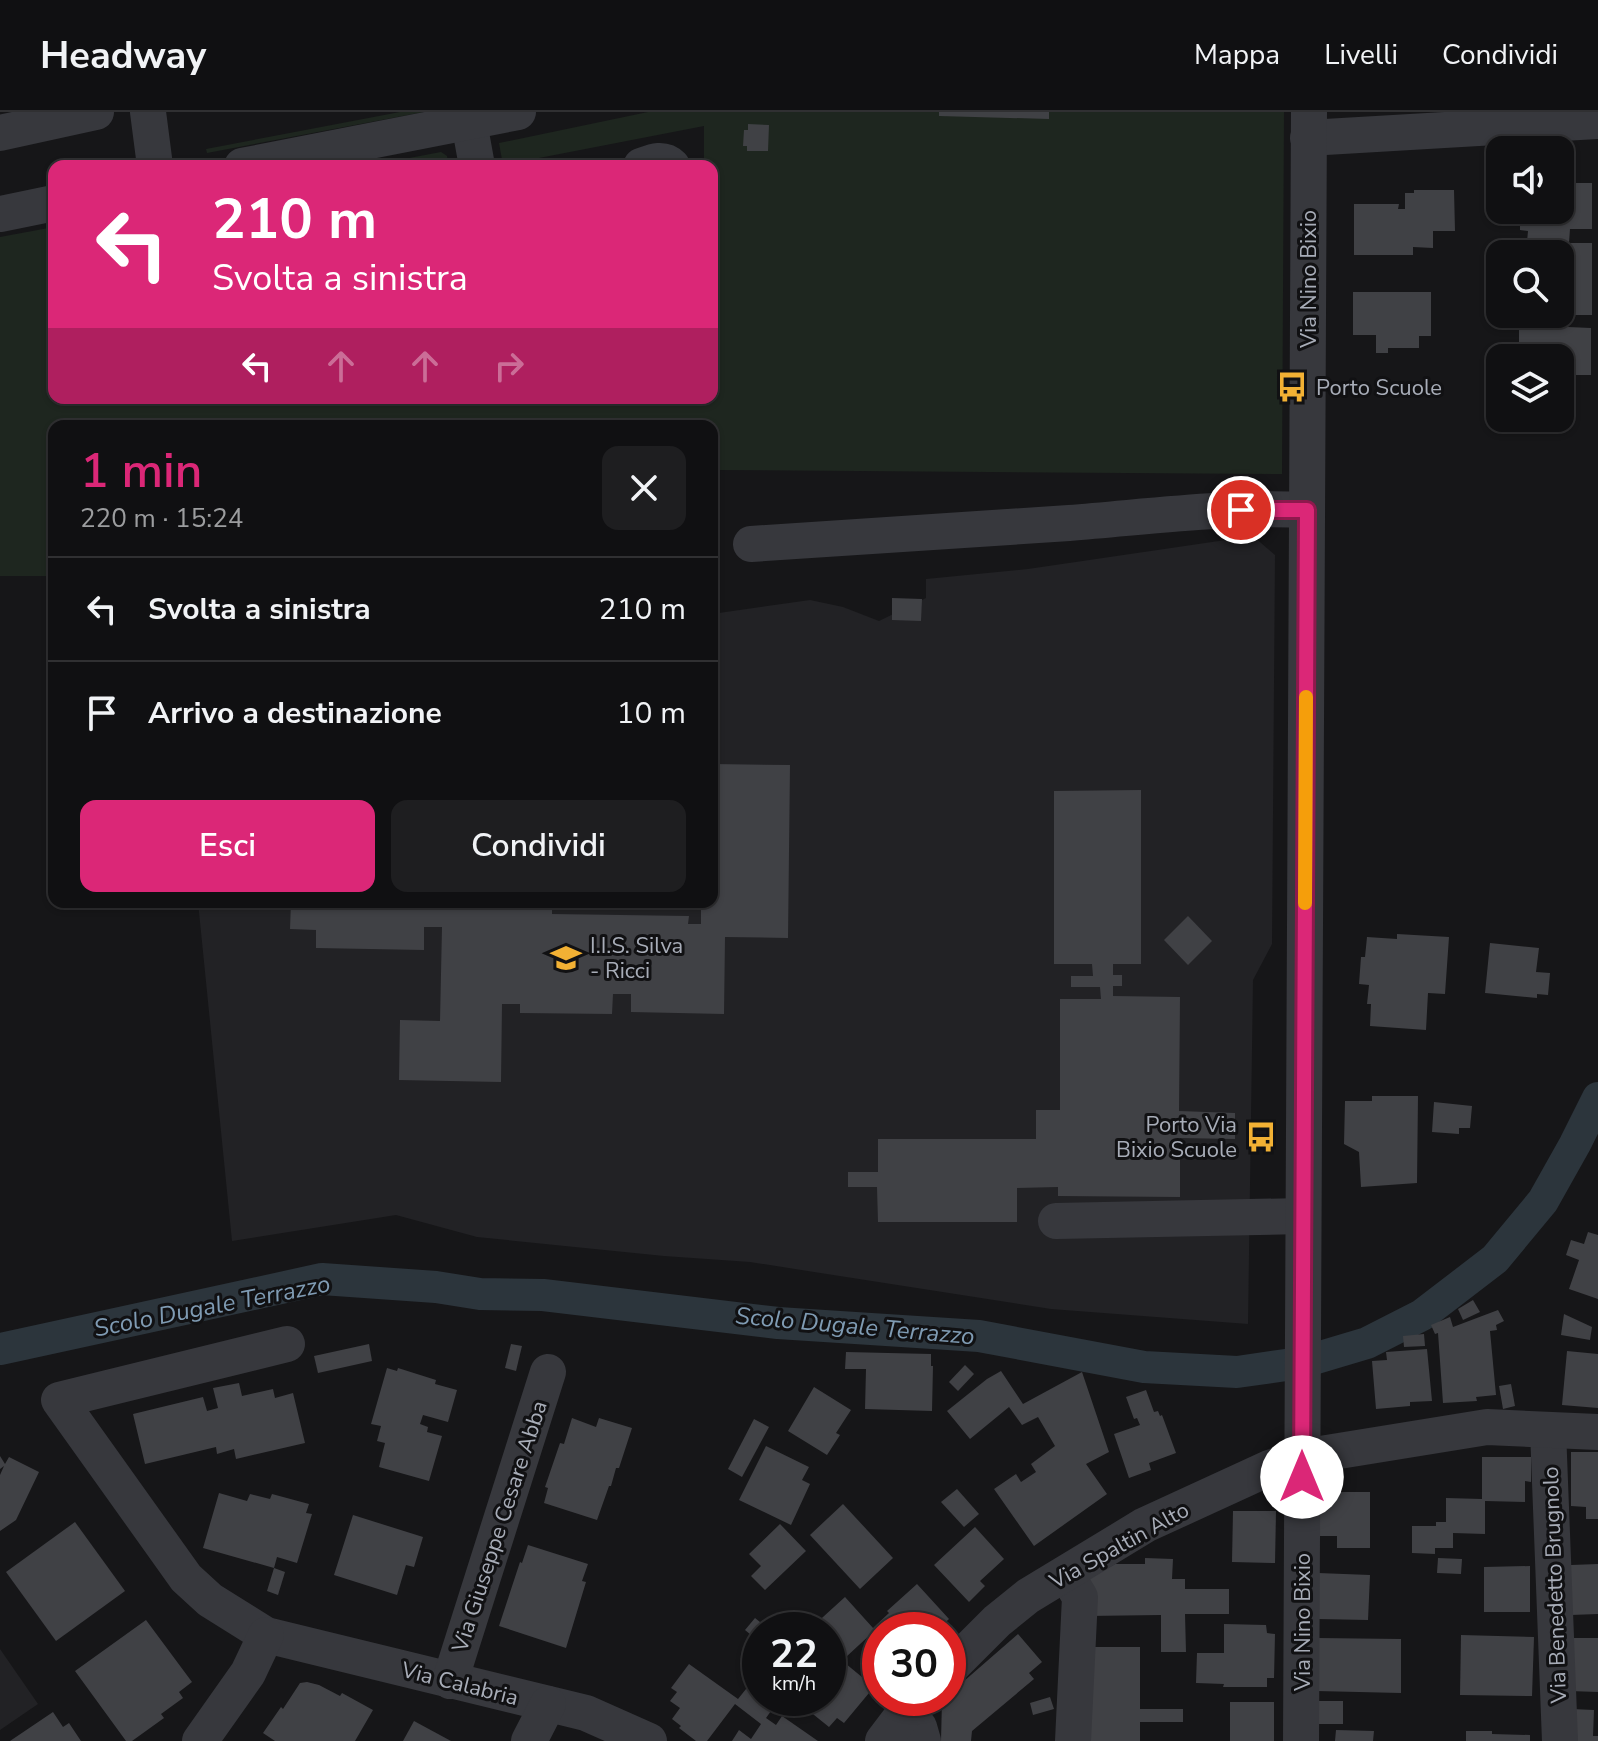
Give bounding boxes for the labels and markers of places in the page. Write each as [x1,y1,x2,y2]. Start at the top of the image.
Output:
bus stop icon: Porto Scuole [1275,370,1309,404]
place label: Porto Scuole [1316,373,1442,403]
pin [1207,476,1275,544]
place label: I.I.S. Silva - Ricci [590,931,683,986]
school or university icon: I.I.S. Silva - Ricci [549,941,583,975]
place label: Porto Via Bixio Scuole [1116,1110,1237,1165]
bus stop icon: Porto Via Bixio Scuole [1244,1120,1278,1154]

